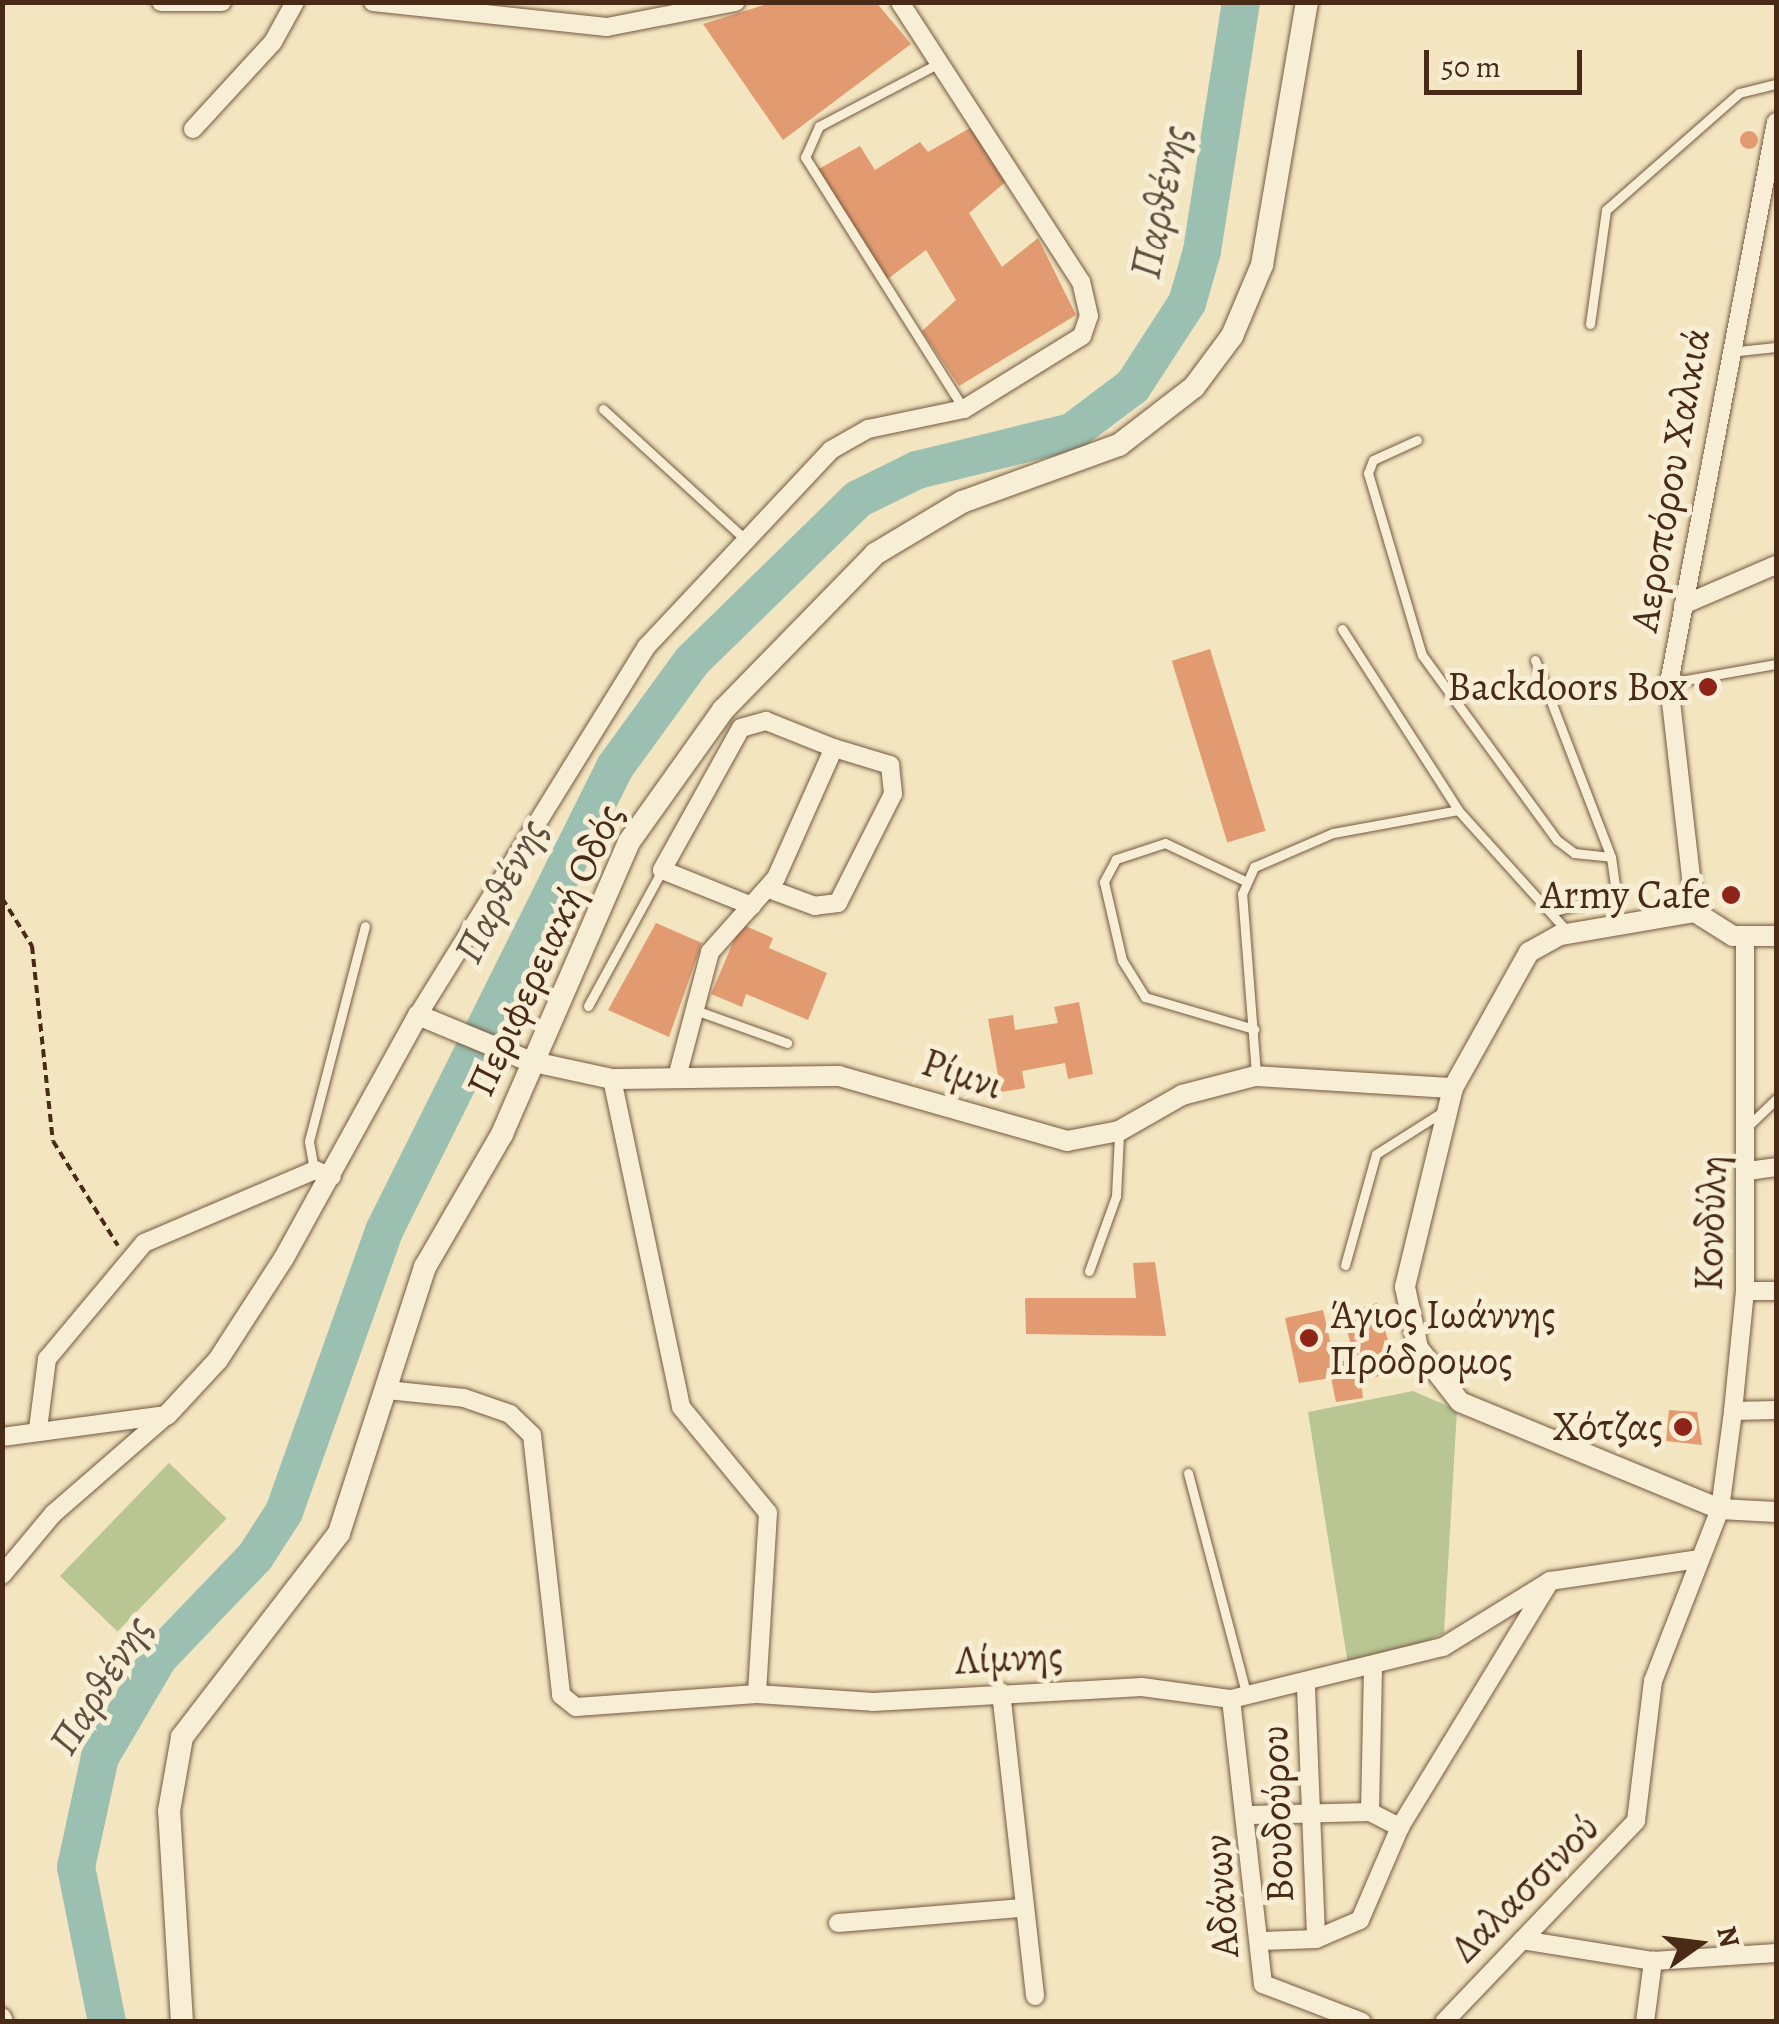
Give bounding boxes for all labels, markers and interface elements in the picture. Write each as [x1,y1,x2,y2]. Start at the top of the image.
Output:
scale bar [1429,30,1586,92]
text: 50 m [1441,47,1501,87]
water label: Παρθένης [1119,121,1201,283]
street label: Αεροπόρου Χαλκιά [1620,325,1720,635]
place label: Backdoors Box [1447,663,1688,711]
marker: Backdoors Box [1697,676,1719,698]
street label: Περιφερειακή Οδός [456,796,634,1104]
water label: Παρθένης [442,811,558,971]
place label: Army Cafe [1541,871,1711,919]
marker: Army Cafe [1720,884,1742,906]
street label: Ρίμνι [916,1038,1008,1110]
street label: Κονδύλη [1685,1154,1737,1292]
place label: Άγιος Ιωάννης Πρόδρομος [1329,1291,1556,1385]
marker: Άγιος Ιωάννης Πρόδρομος [1298,1327,1320,1349]
place label: Χότζας [1553,1403,1663,1451]
marker: Χότζας [1672,1416,1694,1438]
water label: Παρθένης [38,1606,162,1764]
street label: Λίμνης [954,1631,1064,1685]
street label: Βουδούρου [1250,1725,1304,1903]
street label: Δαλασσινού [1441,1804,1609,1972]
street label: Αδάνων [1193,1833,1249,1959]
north arrow [1649,1894,1749,1994]
text: N [1707,1922,1749,1951]

